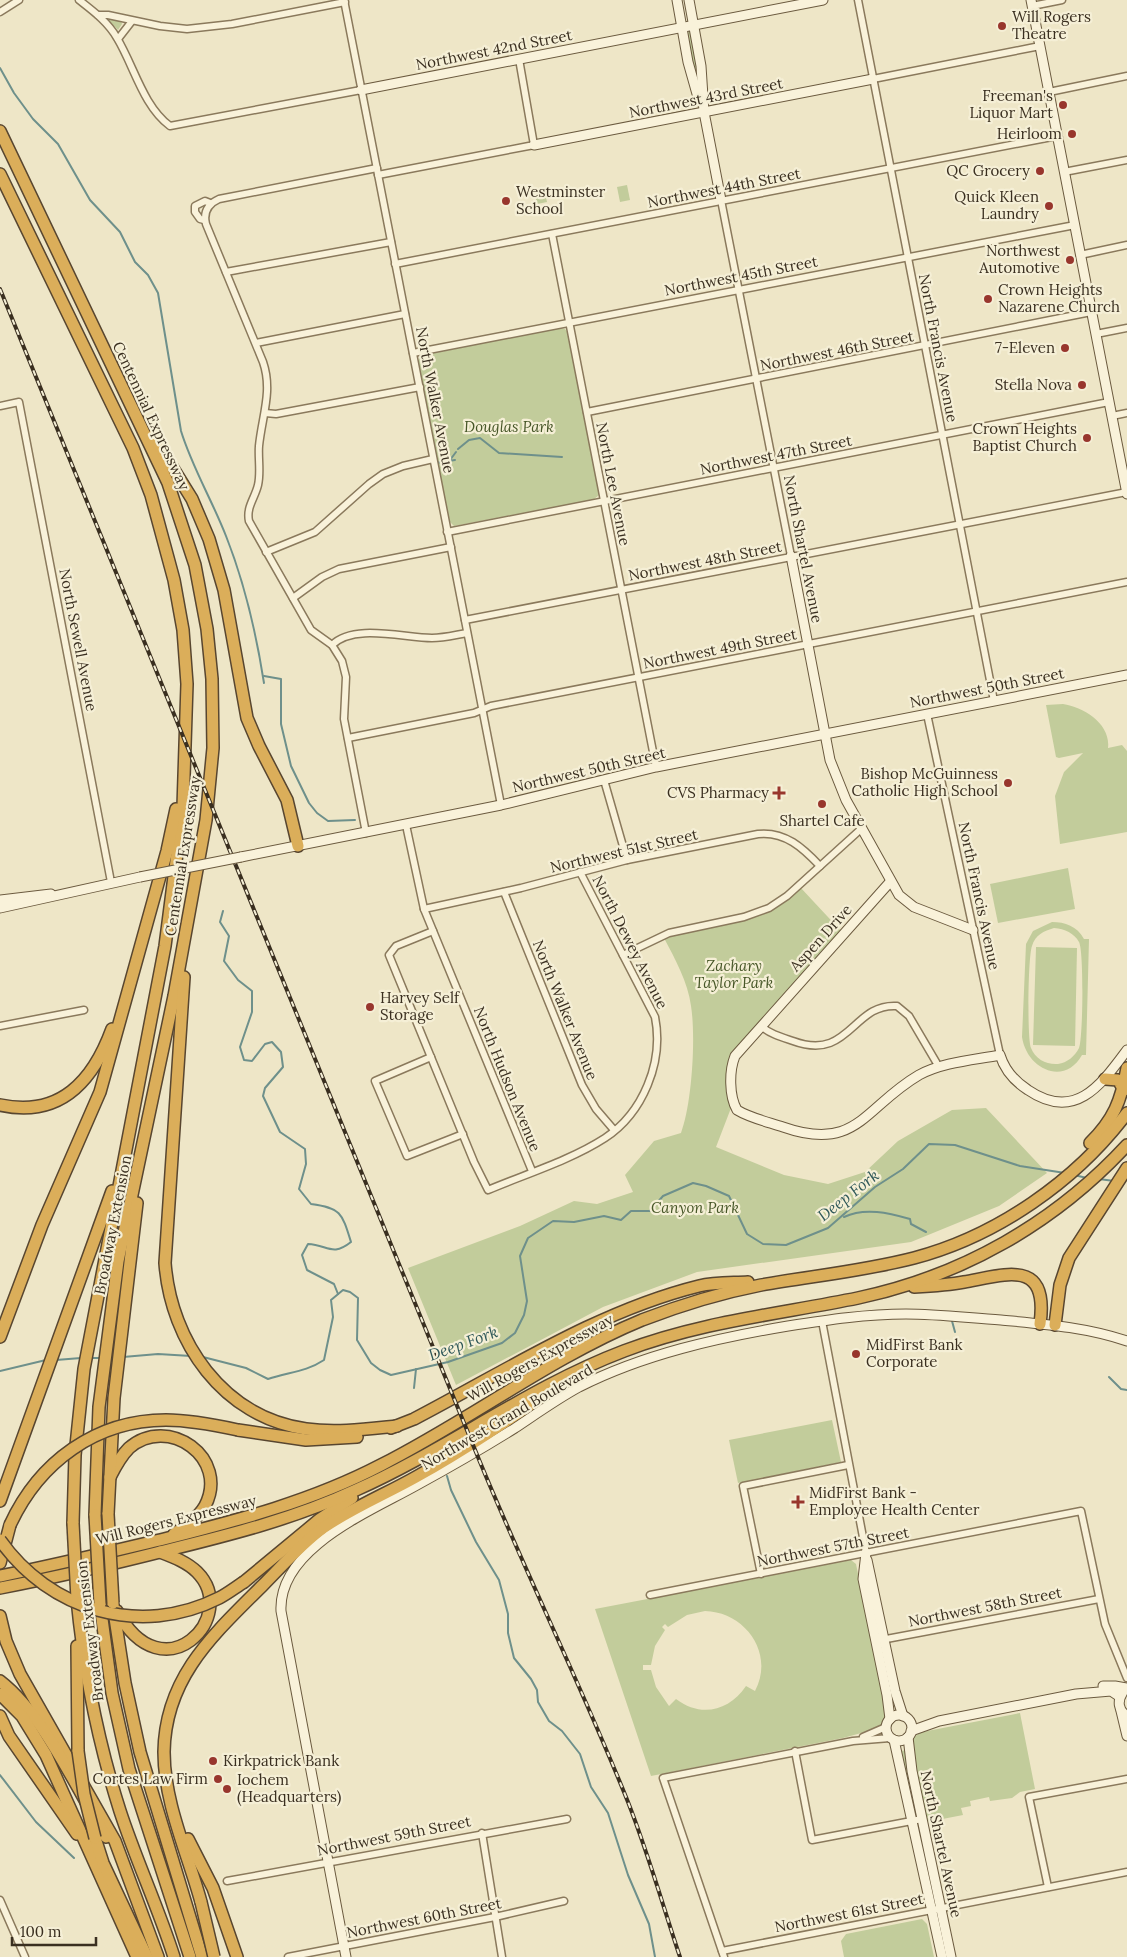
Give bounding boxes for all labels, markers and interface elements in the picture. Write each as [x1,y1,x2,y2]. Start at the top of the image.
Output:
place label: Will Rogers Theatre [1012,7,1091,43]
marker: Will Rogers Theatre [996,20,1008,32]
street label: Northwest 42nd Street [414,25,574,74]
street label: Northwest 43rd Street [627,73,785,122]
place label: Freeman's Liquor Mart [969,86,1053,122]
marker: Freeman's Liquor Mart [1057,99,1069,111]
place label: Heirloom [997,124,1062,143]
marker: Heirloom [1066,128,1078,140]
place label: QC Grocery [946,161,1030,180]
street label: Northwest 44th Street [646,163,802,212]
marker: QC Grocery [1034,165,1046,177]
place label: Westminster School [516,182,606,218]
place label: Quick Kleen Laundry [954,187,1039,223]
marker: Westminster School [500,195,512,207]
marker: Quick Kleen Laundry [1043,200,1055,212]
place label: Northwest Automotive [978,241,1060,277]
street label: Northwest 45th Street [663,251,819,300]
marker: Northwest Automotive [1064,254,1076,266]
street label: North Francis Avenue [915,272,962,424]
place label: Crown Heights Nazarene Church [998,280,1120,316]
marker: Crown Heights Nazarene Church [982,293,994,305]
street label: North Walker Avenue [412,325,459,475]
street label: Northwest 46th Street [758,326,916,375]
street label: Centennial Expressway [109,338,194,493]
place label: 7-Eleven [995,338,1055,357]
marker: 7-Eleven [1059,342,1071,354]
place label: Stella Nova [995,375,1072,394]
marker: Stella Nova [1076,379,1088,391]
park label: Douglas Park [464,417,554,436]
place label: Crown Heights Baptist Church [972,419,1077,455]
street label: North Lee Avenue [592,421,635,547]
street label: Northwest 47th Street [698,430,854,479]
marker: Crown Heights Baptist Church [1081,432,1093,444]
street label: North Shartel Avenue [780,473,827,624]
street label: Northwest 48th Street [627,536,783,585]
street label: North Sewell Avenue [55,567,102,713]
street label: Northwest 49th Street [641,624,799,673]
street label: Northwest 50th Street [908,663,1066,712]
street label: Northwest 50th Street [510,743,668,796]
place label: Bishop McGuinness Catholic High School [852,764,998,800]
street label: Centennial Expressway [160,774,205,937]
marker: Bishop McGuinness Catholic High School [1002,777,1014,789]
place label: CVS Pharmacy [667,783,769,802]
marker: CVS Pharmacy [773,787,785,799]
marker: Shartel Cafe [816,798,828,810]
place label: Shartel Cafe [779,811,865,830]
street label: North Francis Avenue [955,820,1004,972]
street label: Northwest 51st Street [548,824,700,877]
street label: North Dewey Avenue [589,872,672,1012]
street label: Aspen Drive [785,900,856,976]
street label: North Walker Avenue [529,937,602,1082]
park label: Zachary Taylor Park [695,956,774,992]
place label: Harvey Self Storage [380,988,460,1024]
marker: Harvey Self Storage [364,1001,376,1013]
street label: North Hudson Avenue [470,1004,545,1154]
street label: Broadway Extension [90,1154,135,1296]
water label: Deep Fork [813,1165,883,1225]
park label: Canyon Park [651,1198,739,1217]
street label: Will Rogers Expressway [463,1309,617,1406]
water label: Deep Fork [426,1321,500,1365]
place label: MidFirst Bank Corporate [866,1335,963,1371]
marker: MidFirst Bank Corporate [850,1348,862,1360]
street label: Northwest Grand Boulevard [417,1359,596,1474]
place label: MidFirst Bank - Employee Health Center [809,1483,980,1519]
street label: Will Rogers Expressway [94,1490,258,1549]
marker: MidFirst Bank - Employee Health Center [791,1495,805,1509]
street label: Northwest 57th Street [755,1522,911,1571]
street label: Broadway Extension [71,1560,108,1703]
street label: Northwest 58th Street [907,1582,1063,1631]
place label: Kirkpatrick Bank [223,1751,339,1770]
marker: Kirkpatrick Bank [207,1755,219,1767]
place label: Cortes Law Firm [93,1769,208,1788]
street label: North Shartel Avenue [917,1769,966,1919]
place label: Iochem (Headquarters) [237,1770,342,1807]
marker: Cortes Law Firm [212,1773,224,1785]
marker: Iochem (Headquarters) [221,1783,233,1795]
street label: Northwest 59th Street [315,1811,473,1860]
street label: Northwest 61st Street [773,1889,925,1936]
street label: Northwest 60th Street [345,1893,503,1942]
scale bar [12,1914,96,1946]
text: 100 m [20,1922,61,1941]

